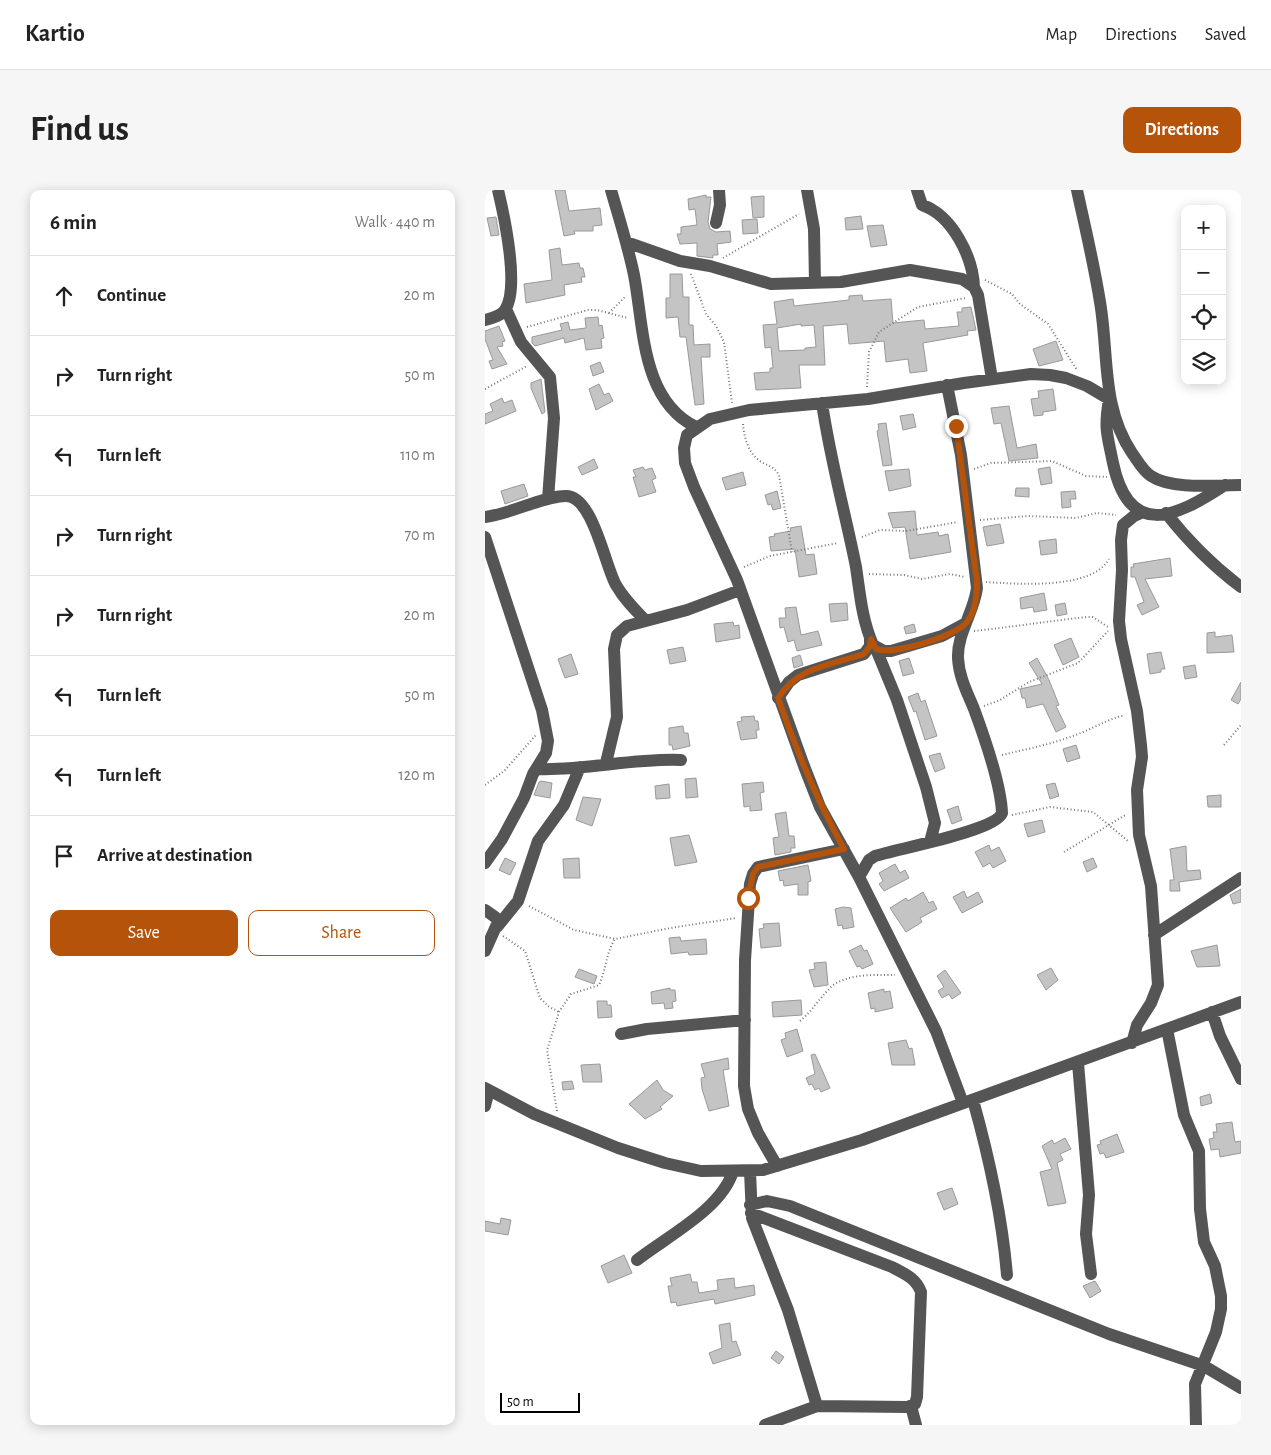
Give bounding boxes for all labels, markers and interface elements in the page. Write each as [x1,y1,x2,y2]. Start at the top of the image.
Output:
text: Kartio [25,22,85,46]
text: Map [1046,26,1077,44]
text: Directions [1105,26,1177,44]
text: Saved [1205,26,1246,44]
button: Directions [1123,107,1241,153]
text: Find us [30,112,129,147]
map controls [1181,205,1226,385]
button: + [1181,205,1226,250]
text: 6 min [50,212,97,233]
text: Walk · 440 m [355,214,435,230]
button: − [1181,250,1226,295]
icon: ahead [50,282,78,310]
text: Continue [97,286,166,305]
text: 20 m [404,287,435,303]
button: locate [1181,295,1226,340]
button: layers [1181,340,1226,385]
icon: right [50,362,78,390]
text: Turn right [97,366,172,385]
text: 50 m [404,367,435,383]
route end [945,415,968,438]
icon: left [50,442,78,470]
text: Turn left [97,446,161,465]
text: 110 m [400,447,435,463]
icon: right [50,522,78,550]
text: Turn right [97,526,172,545]
text: 70 m [404,527,435,543]
icon: right [50,602,78,630]
text: Turn right [97,606,172,625]
text: 20 m [404,607,435,623]
icon: left [50,682,78,710]
text: Turn left [97,686,161,705]
text: 50 m [404,687,435,703]
icon: left [50,762,78,790]
text: Turn left [97,766,161,785]
text: 120 m [398,767,435,783]
icon: arrive [50,842,78,870]
text: Arrive at destination [97,846,253,865]
route start [737,887,760,910]
button: Save [50,910,238,956]
button: Share [248,910,435,956]
scale bar [500,1390,580,1413]
text: 50 m [507,1395,534,1409]

